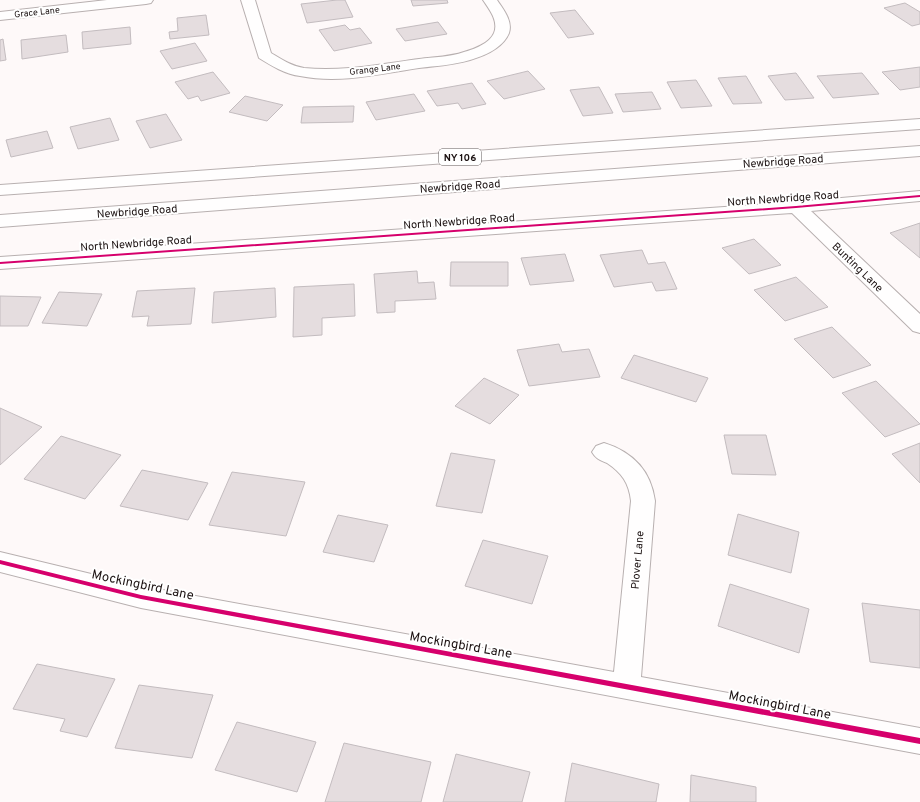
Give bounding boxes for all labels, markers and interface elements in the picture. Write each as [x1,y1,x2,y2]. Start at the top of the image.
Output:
street label: Grace Lane [14,5,61,20]
street label: Grange Lane [349,61,401,78]
road number: NY 106 [439,149,481,165]
street label: Newbridge Road [742,152,824,172]
street label: Newbridge Road [419,177,501,197]
street label: North Newbridge Road [727,188,839,210]
street label: Newbridge Road [96,202,178,222]
street label: North Newbridge Road [403,211,515,233]
street label: North Newbridge Road [80,233,192,255]
street label: Bunting Lane [829,240,886,296]
street label: Plover Lane [628,530,648,590]
street label: Mockingbird Lane [90,567,195,605]
street label: Mockingbird Lane [408,629,513,663]
street label: Mockingbird Lane [727,688,832,724]

